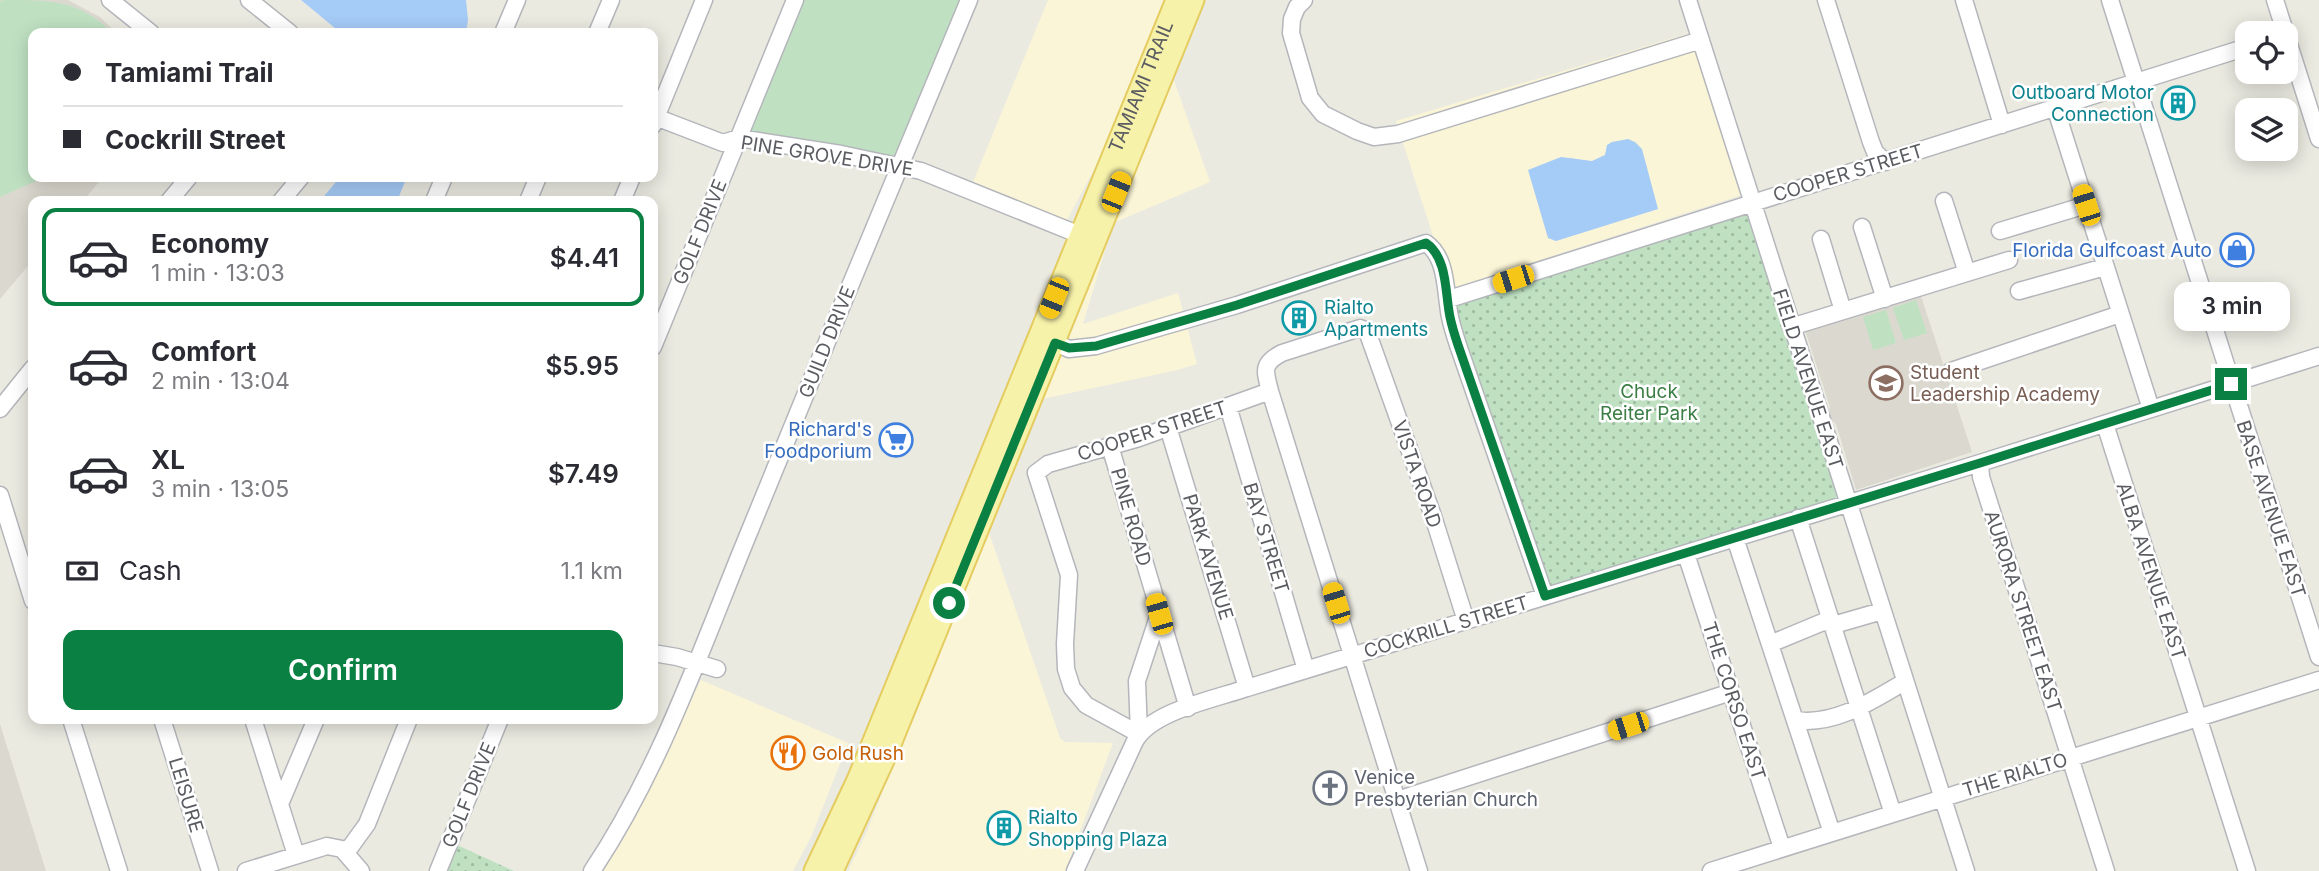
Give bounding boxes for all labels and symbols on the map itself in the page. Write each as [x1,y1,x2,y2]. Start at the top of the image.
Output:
street label: TAMIAMI TRAIL [1103,17,1178,156]
place label: Outboard Motor Connection [2011,81,2154,126]
building icon: Outboard Motor Connection [2159,84,2197,122]
street label: PINE GROVE DRIVE [739,131,915,181]
street label: COOPER STREET [1770,139,1926,207]
car [1099,169,1134,215]
street label: GOLF DRIVE [668,176,732,288]
car [2070,182,2103,228]
shop icon: Florida Gulfcoast Auto [2218,231,2256,269]
place label: Florida Gulfcoast Auto [2012,239,2212,262]
car [1490,263,1537,295]
car [1037,275,1072,321]
callout: 3 min [2173,282,2289,332]
street label: GUILD DRIVE [794,283,860,401]
street label: FIELD AVENUE EAST [1768,286,1848,472]
place label: Rialto Apartments [1324,296,1428,341]
building icon: Rialto Apartments [1280,299,1318,337]
place label: Student Leadership Academy [1910,361,2100,406]
school or university icon: Student Leadership Academy [1867,364,1905,402]
route end [2215,368,2247,400]
park label: Chuck Reiter Park [1600,380,1699,425]
street label: COOPER STREET [1074,396,1230,466]
street label: VISTA ROAD [1388,417,1446,531]
street label: BASE AVENUE EAST [2231,417,2311,601]
place label: Richard's Foodporium [764,418,872,463]
supermarket icon: Richard's Foodporium [877,421,915,459]
street label: PINE ROAD [1106,465,1156,569]
street label: ALBA AVENUE EAST [2111,479,2191,663]
street label: BAY STREET [1238,480,1294,596]
street label: PARK AVENUE [1178,491,1238,623]
street label: AURORA STREET EAST [1980,507,2066,715]
car [1320,580,1353,626]
route start [933,587,965,619]
car [1144,591,1175,637]
street label: COCKRILL STREET [1361,591,1531,663]
street label: THE CORSO EAST [1698,619,1770,783]
car [1605,710,1652,742]
restaurant icon: Gold Rush [769,734,807,772]
street label: GOLF DRIVE [437,739,501,851]
place label: Gold Rush [812,742,904,765]
street label: THE RIALTO [1960,748,2070,802]
street label: LEISURE [164,755,208,835]
place label: Venice Presbyterian Church [1354,766,1538,811]
church icon: Venice Presbyterian Church [1311,769,1349,807]
place label: Rialto Shopping Plaza [1028,806,1167,851]
building icon: Rialto Shopping Plaza [985,809,1023,847]

